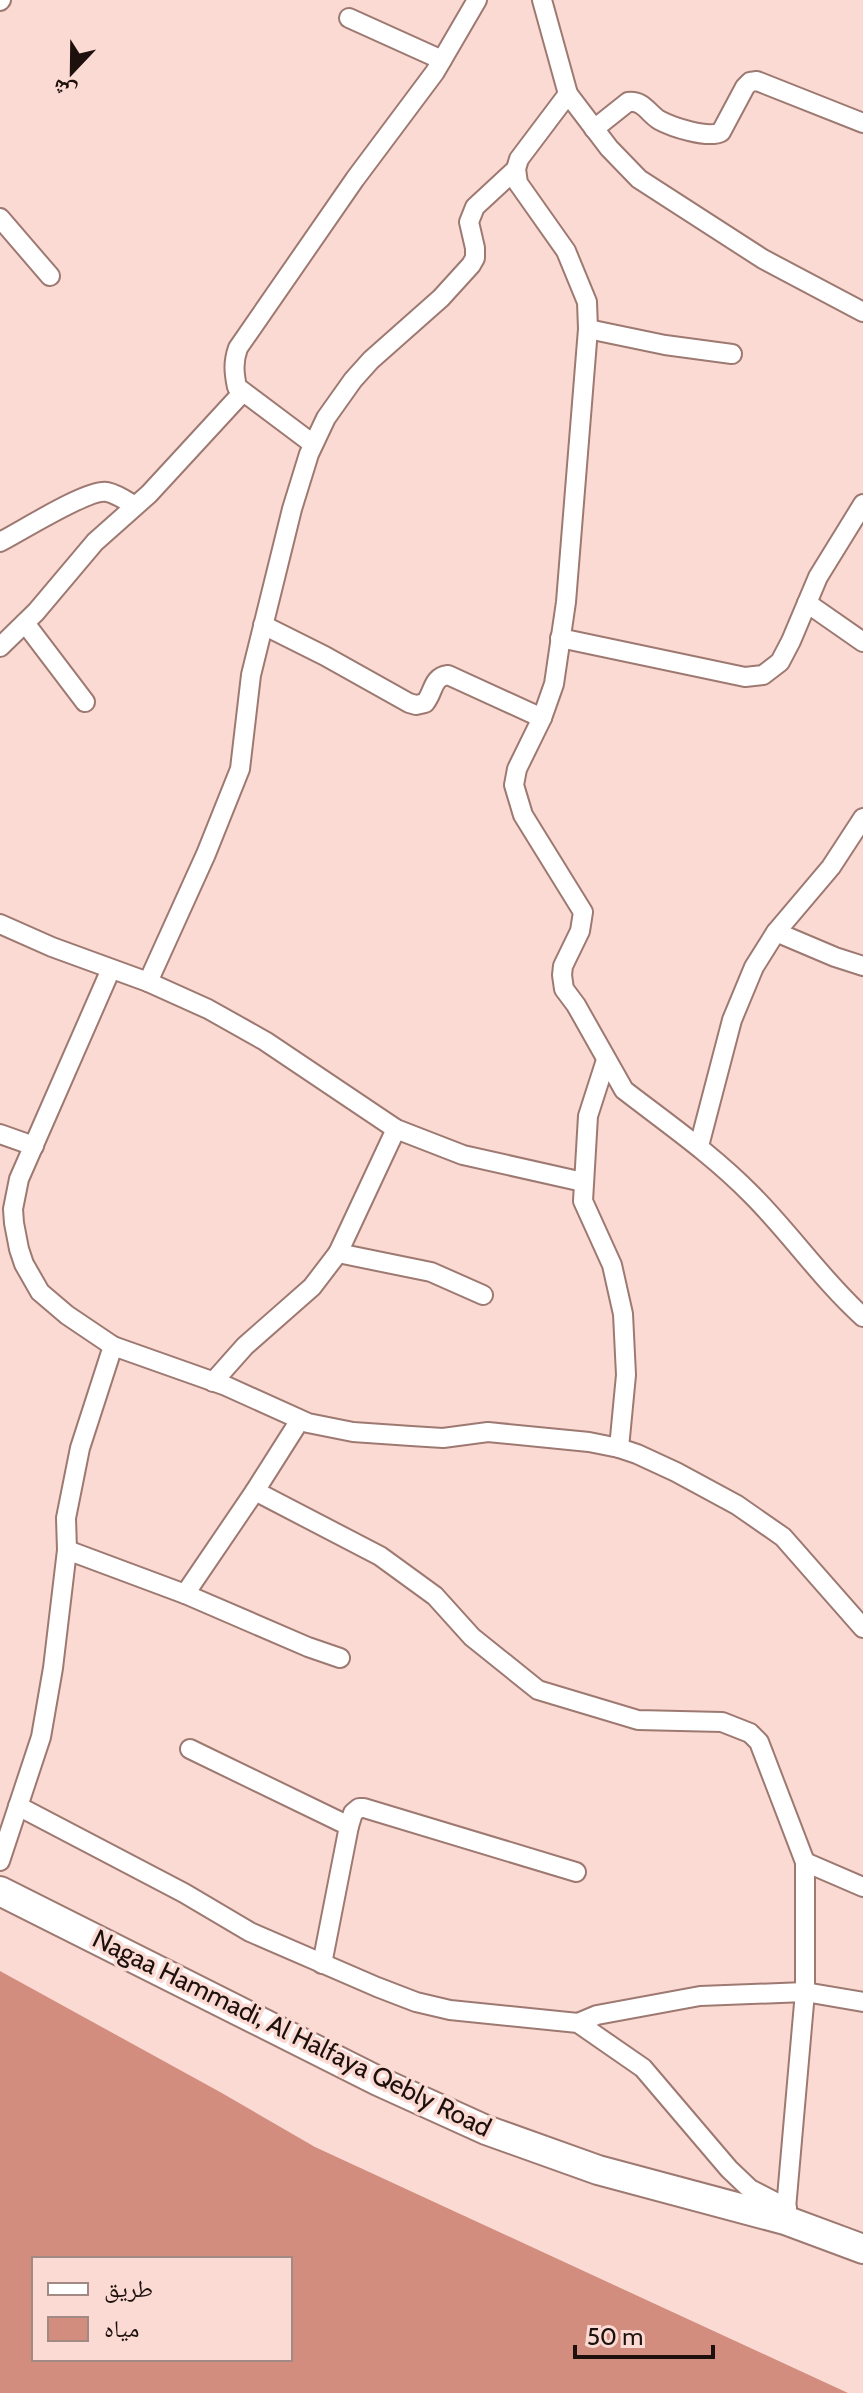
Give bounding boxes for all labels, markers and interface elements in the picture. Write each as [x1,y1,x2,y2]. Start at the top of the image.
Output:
north arrow [32,32,112,112]
text: ش [49,73,81,107]
street label: Nagaa Hammadi, Al Halfaya Qebly Road [87,1922,497,2144]
legend [32,2257,292,2361]
text: طريق [104,2274,153,2303]
scale bar [575,2309,713,2359]
text: مياه [104,2314,139,2343]
text: 50 m [587,2322,643,2351]

